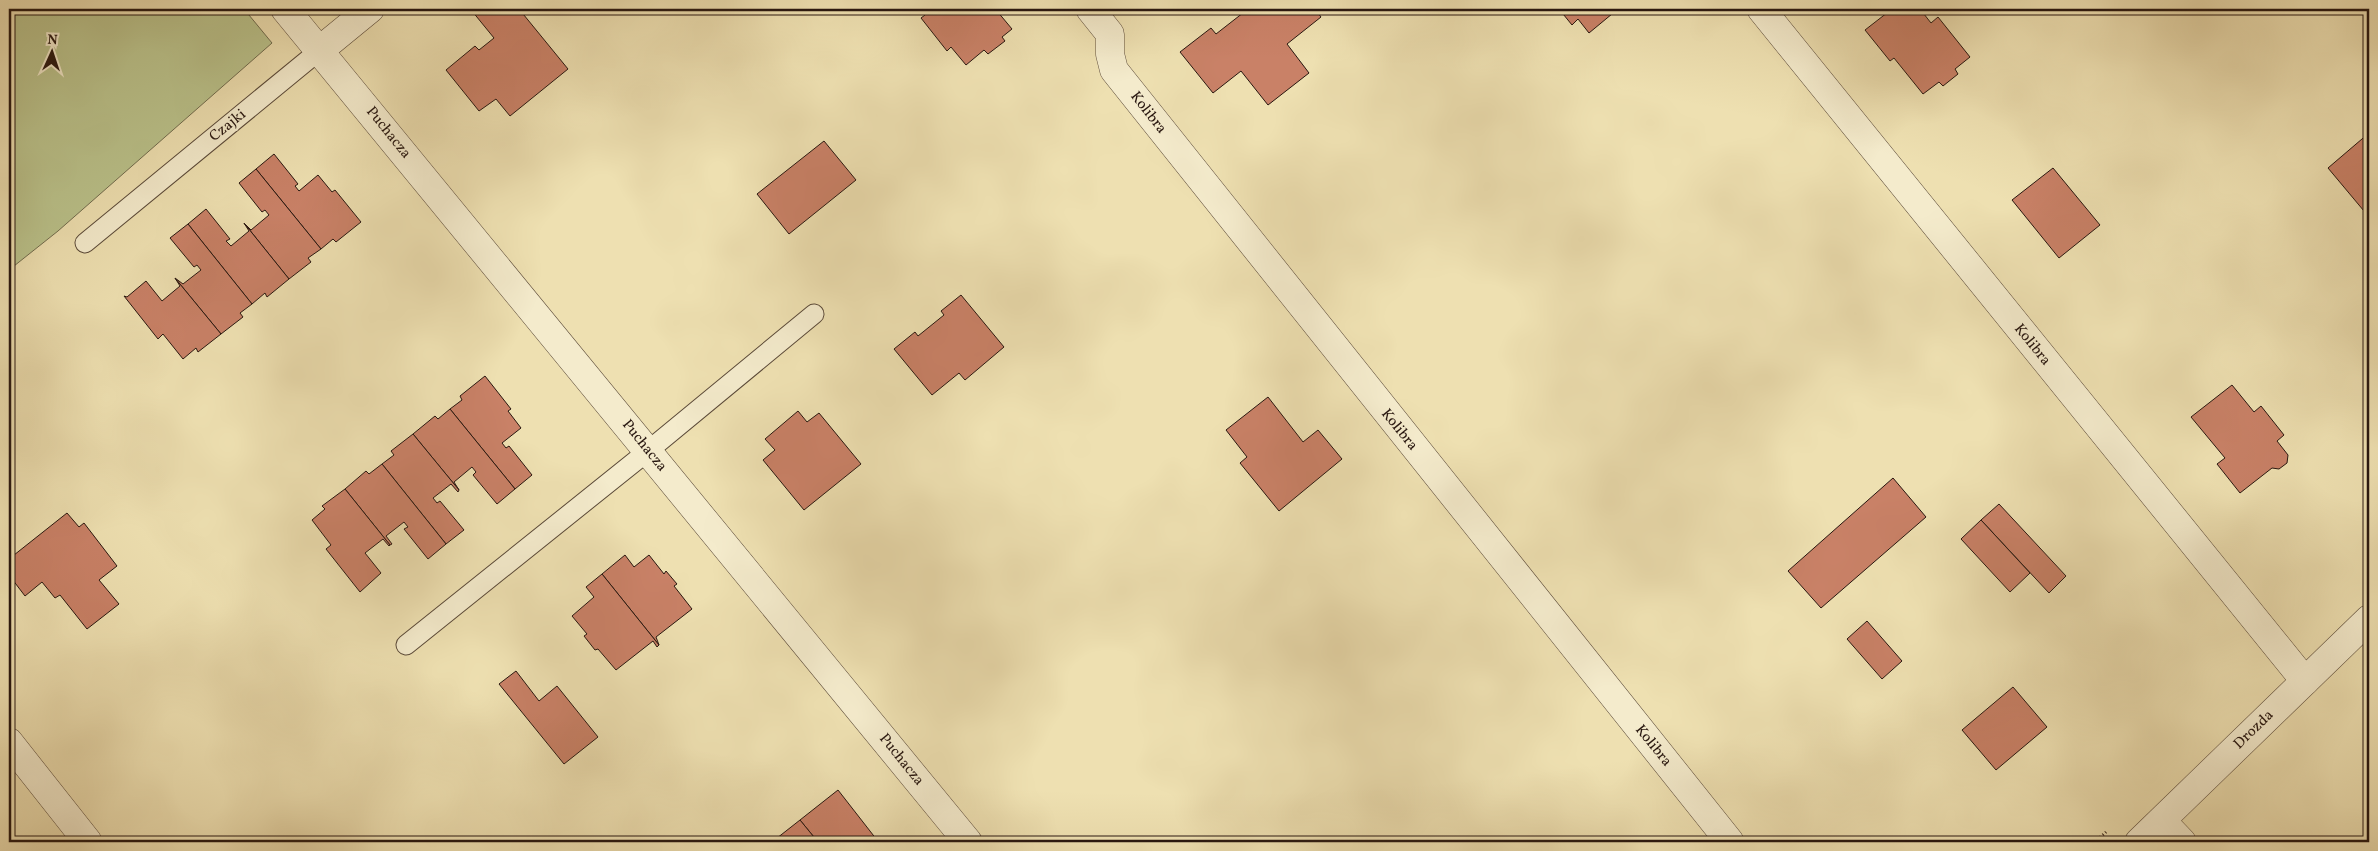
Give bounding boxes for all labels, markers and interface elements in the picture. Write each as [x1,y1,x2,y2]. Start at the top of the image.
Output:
north arrow [28,28,78,78]
text: N [47,31,58,50]
street label: Kolibra [1125,87,1171,139]
street label: Puchacza [360,102,416,164]
street label: Czajki [205,105,251,147]
street label: Kolibra [2009,320,2055,370]
street label: Kolibra [1376,405,1422,455]
street label: Puchacza [616,415,672,477]
street label: Drozda [2229,706,2279,754]
street label: Kolibra [1630,721,1676,771]
street label: Puchacza [873,729,929,791]

